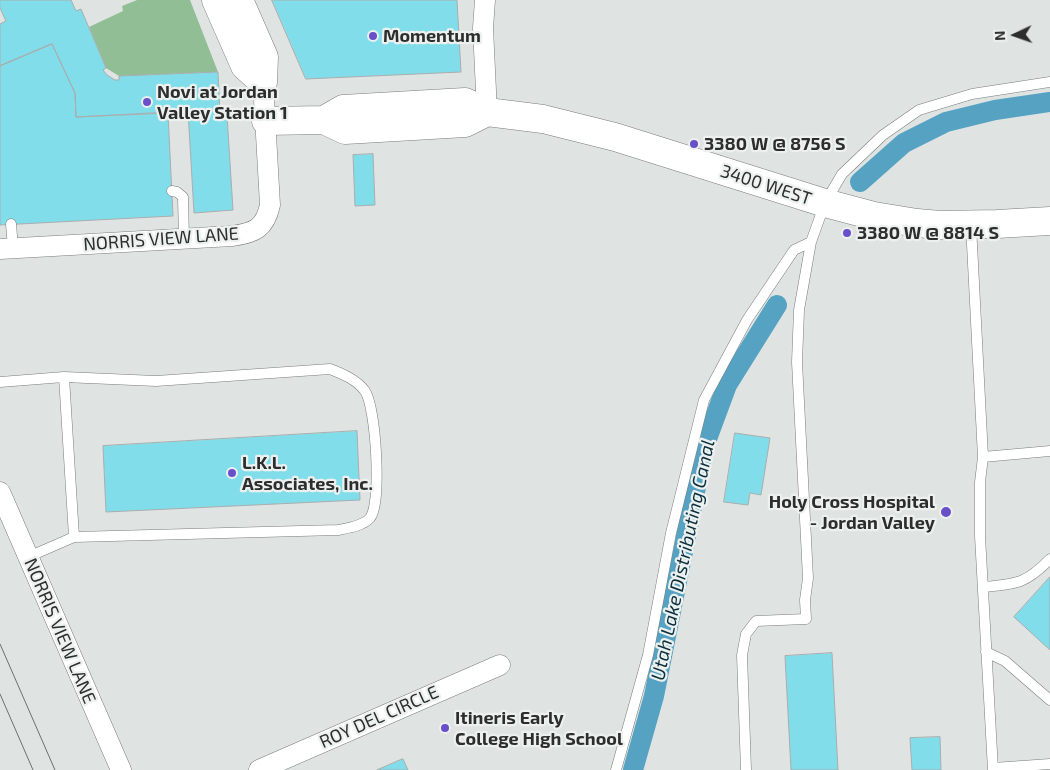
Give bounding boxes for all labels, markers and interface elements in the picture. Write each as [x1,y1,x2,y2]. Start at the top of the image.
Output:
north arrow [990,10,1040,60]
place label: Momentum [383,25,481,47]
marker: Momentum [367,30,379,42]
text: N [991,30,1008,41]
place label: Novi at Jordan Valley Station 1 [157,81,288,124]
marker: Novi at Jordan Valley Station 1 [141,96,153,108]
place label: 3380 W @ 8756 S [704,133,846,155]
marker: 3380 W @ 8756 S [688,138,700,150]
street label: 3400 WEST [718,160,814,210]
place label: 3380 W @ 8814 S [857,222,999,244]
street label: NORRIS VIEW LANE [83,223,239,255]
marker: 3380 W @ 8814 S [841,227,853,239]
water label: Utah Lake Distributing Canal [646,438,720,682]
place label: L.K.L. Associates, Inc. [242,452,373,494]
marker: L.K.L. Associates, Inc. [226,467,238,479]
place label: Holy Cross Hospital - Jordan Valley [769,491,935,534]
marker: Holy Cross Hospital - Jordan Valley [939,505,953,519]
street label: NORRIS VIEW LANE [20,555,100,707]
street label: ROY DEL CIRCLE [316,681,442,753]
place label: Itineris Early College High School [455,707,623,750]
marker: Itineris Early College High School [439,722,451,734]

